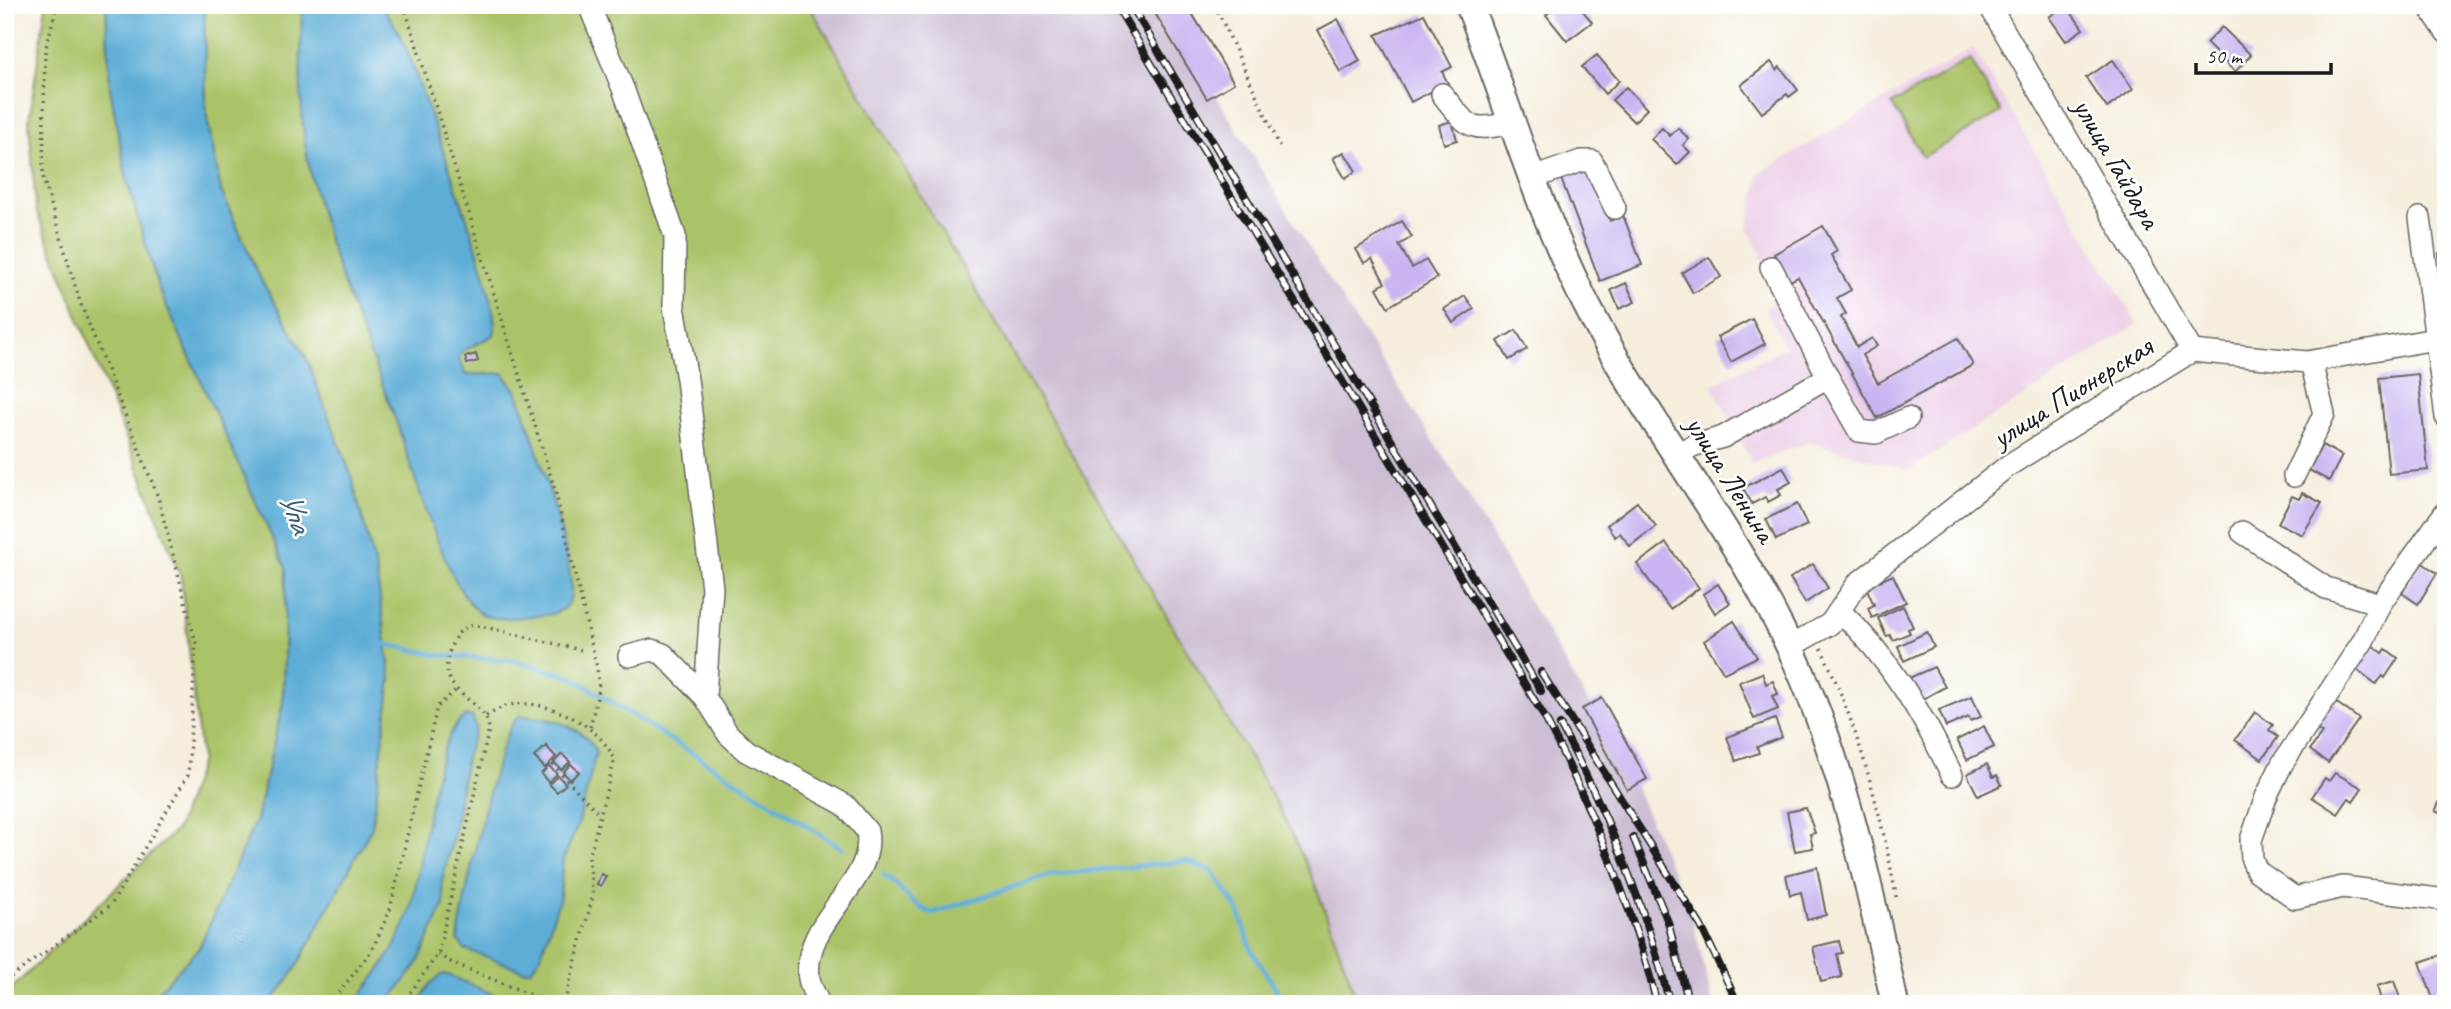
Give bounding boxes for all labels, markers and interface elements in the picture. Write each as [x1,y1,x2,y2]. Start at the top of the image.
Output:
scale bar [2196,32,2330,76]
text: 50 m [2206,43,2244,69]
street label: улица Гайдара [2063,89,2171,237]
street label: улица Пионерская [1983,326,2162,457]
street label: улица Ленина [1676,407,1786,552]
water label: Упа [269,486,323,541]

